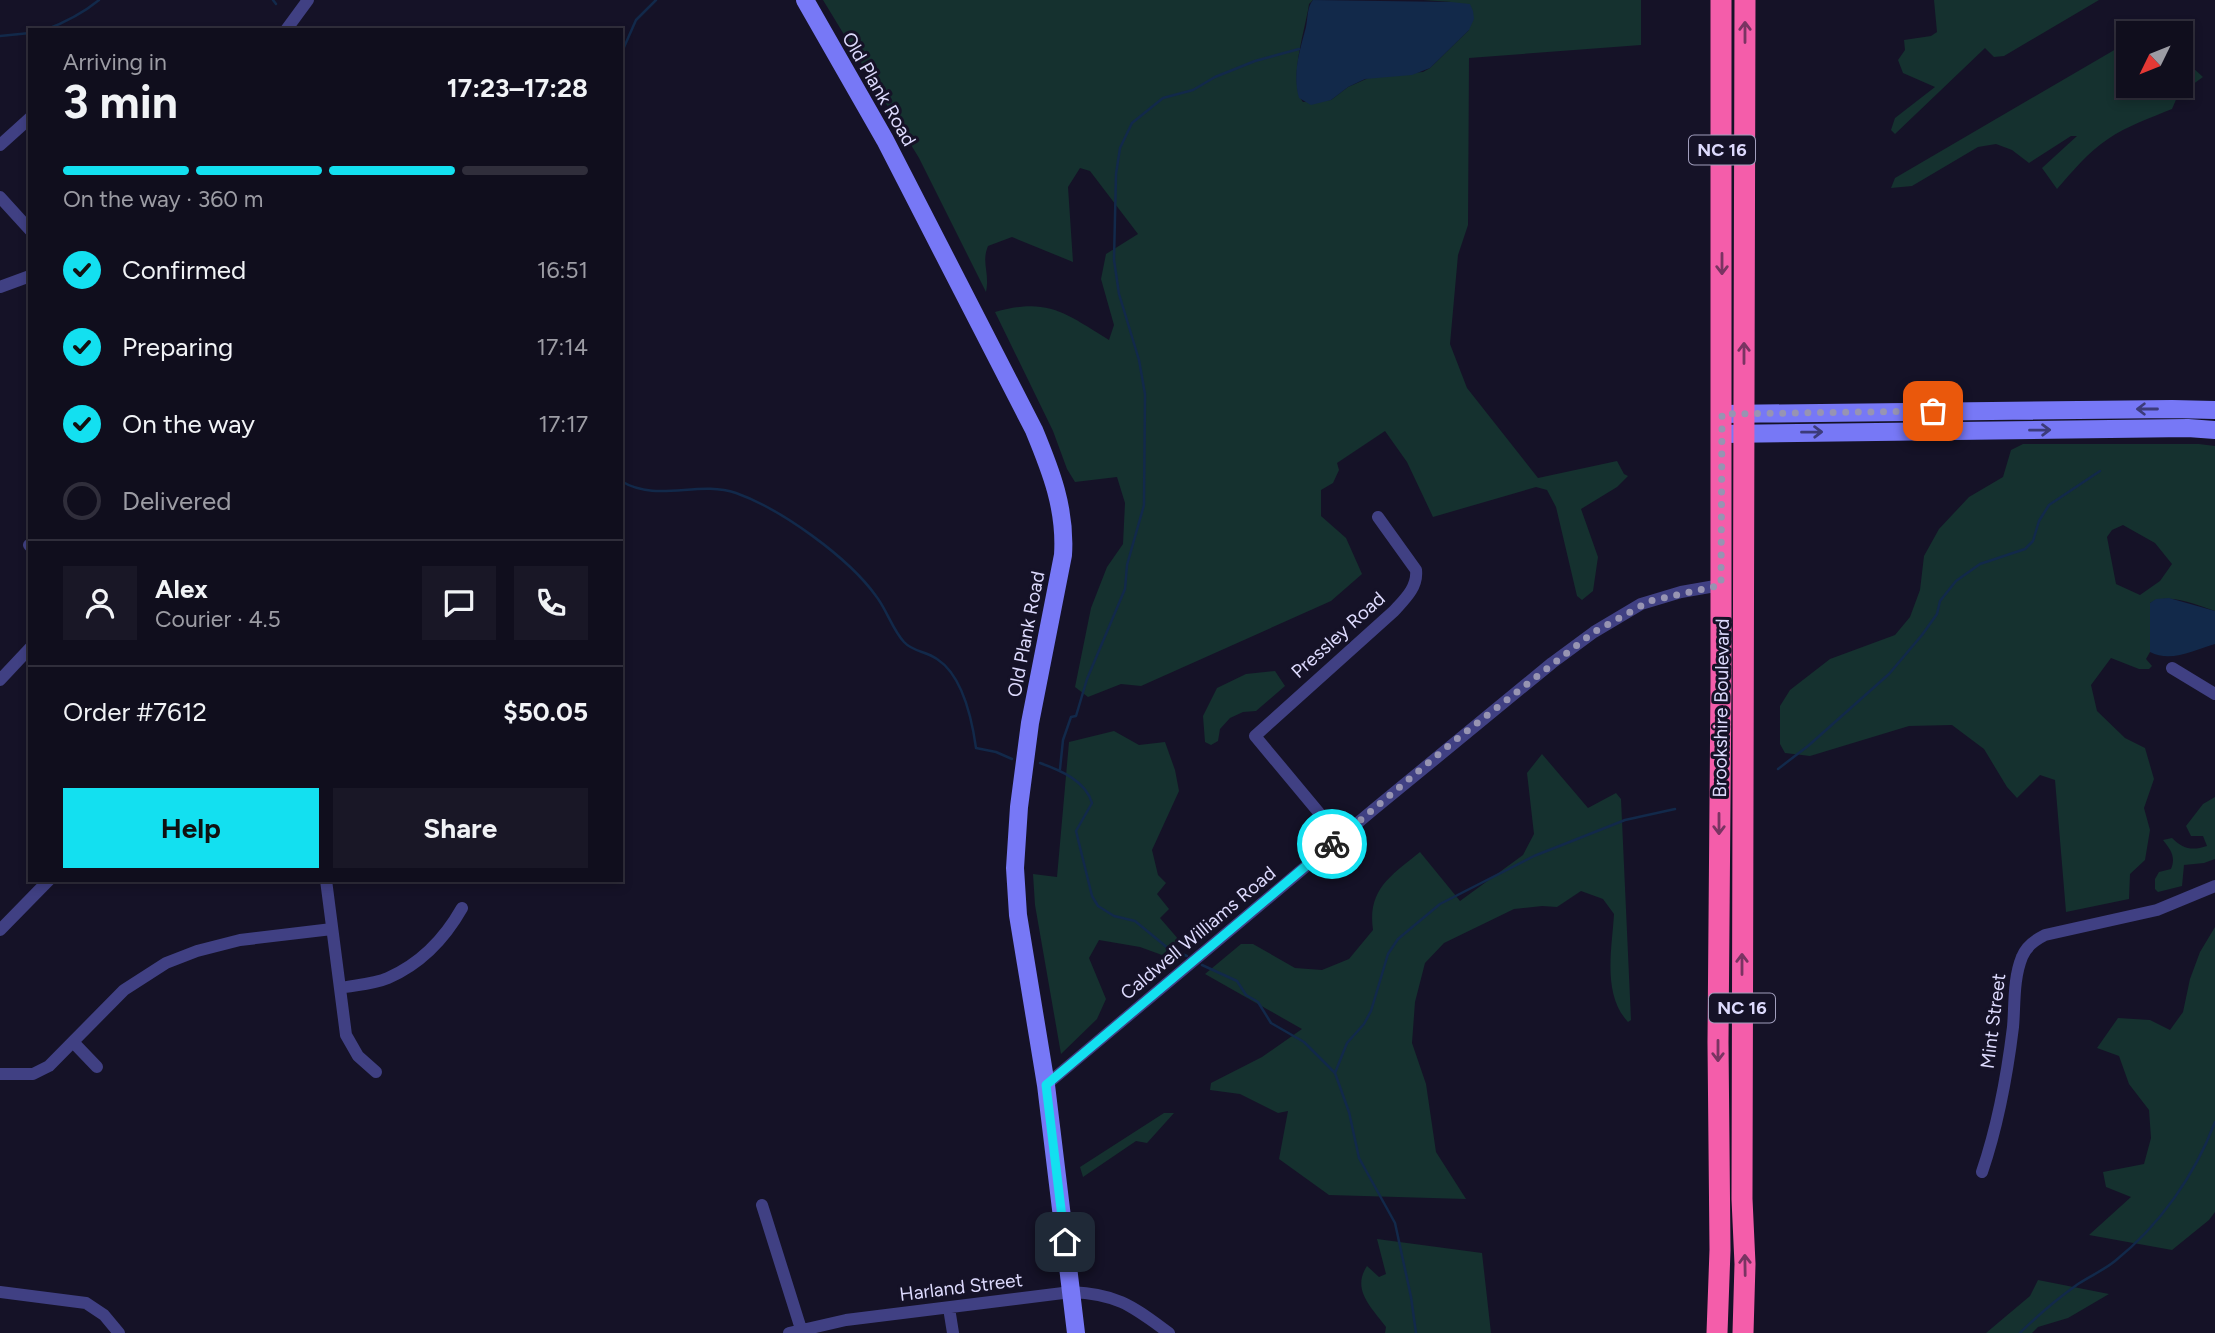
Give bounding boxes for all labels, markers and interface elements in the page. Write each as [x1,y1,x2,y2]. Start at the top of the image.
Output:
one-way arrow [1738,21,1752,44]
north arrow [2116,21,2193,98]
map controls [2116,21,2193,98]
street label: Old Plank Road [837,28,921,150]
text: Arriving in [63,48,167,76]
text: 17:23–17:28 [447,72,588,104]
text: 3 min [63,74,178,130]
road number: NC 16 [1689,135,1755,164]
text: On the way · 360 m [63,185,263,213]
icon: check [63,251,101,289]
one-way arrow [1715,252,1729,275]
text: Confirmed [122,254,246,286]
text: 16:51 [537,256,588,284]
icon: check [63,328,101,366]
text: Preparing [122,331,233,363]
text: 17:14 [537,333,588,361]
one-way arrow [1737,342,1751,365]
pin [1903,381,1963,441]
icon: bag [1914,392,1952,430]
one-way arrow [2136,402,2159,416]
icon: check [63,405,101,443]
text: On the way [122,408,255,440]
text: 17:17 [538,410,588,438]
one-way arrow [2028,423,2051,437]
one-way arrow [1801,425,1824,439]
text: Delivered [122,485,231,517]
button: person [63,566,137,640]
button: chat [422,566,496,640]
button: phone [514,566,588,640]
street label: Old Plank Road [1003,569,1049,699]
text: Alex [155,573,208,605]
street label: Pressley Road [1286,587,1390,683]
text: Courier · 4.5 [155,605,281,633]
street label: Brookshire Boulevard [1708,618,1734,798]
text: Order #7612 [63,696,207,728]
text: $50.05 [503,696,588,728]
button: Help [63,788,319,868]
button: Share [333,788,588,868]
courier [1297,809,1367,879]
one-way arrow [1712,812,1726,835]
icon: bike [1313,825,1351,863]
street label: Caldwell Williams Road [1116,861,1280,1005]
one-way arrow [1735,953,1749,976]
street label: Mint Street [1976,972,2010,1070]
road number: NC 16 [1709,993,1775,1023]
one-way arrow [1711,1040,1725,1063]
pin [1035,1212,1095,1272]
icon: home [1046,1223,1084,1261]
one-way arrow [1738,1254,1752,1277]
street label: Harland Street [898,1268,1024,1306]

